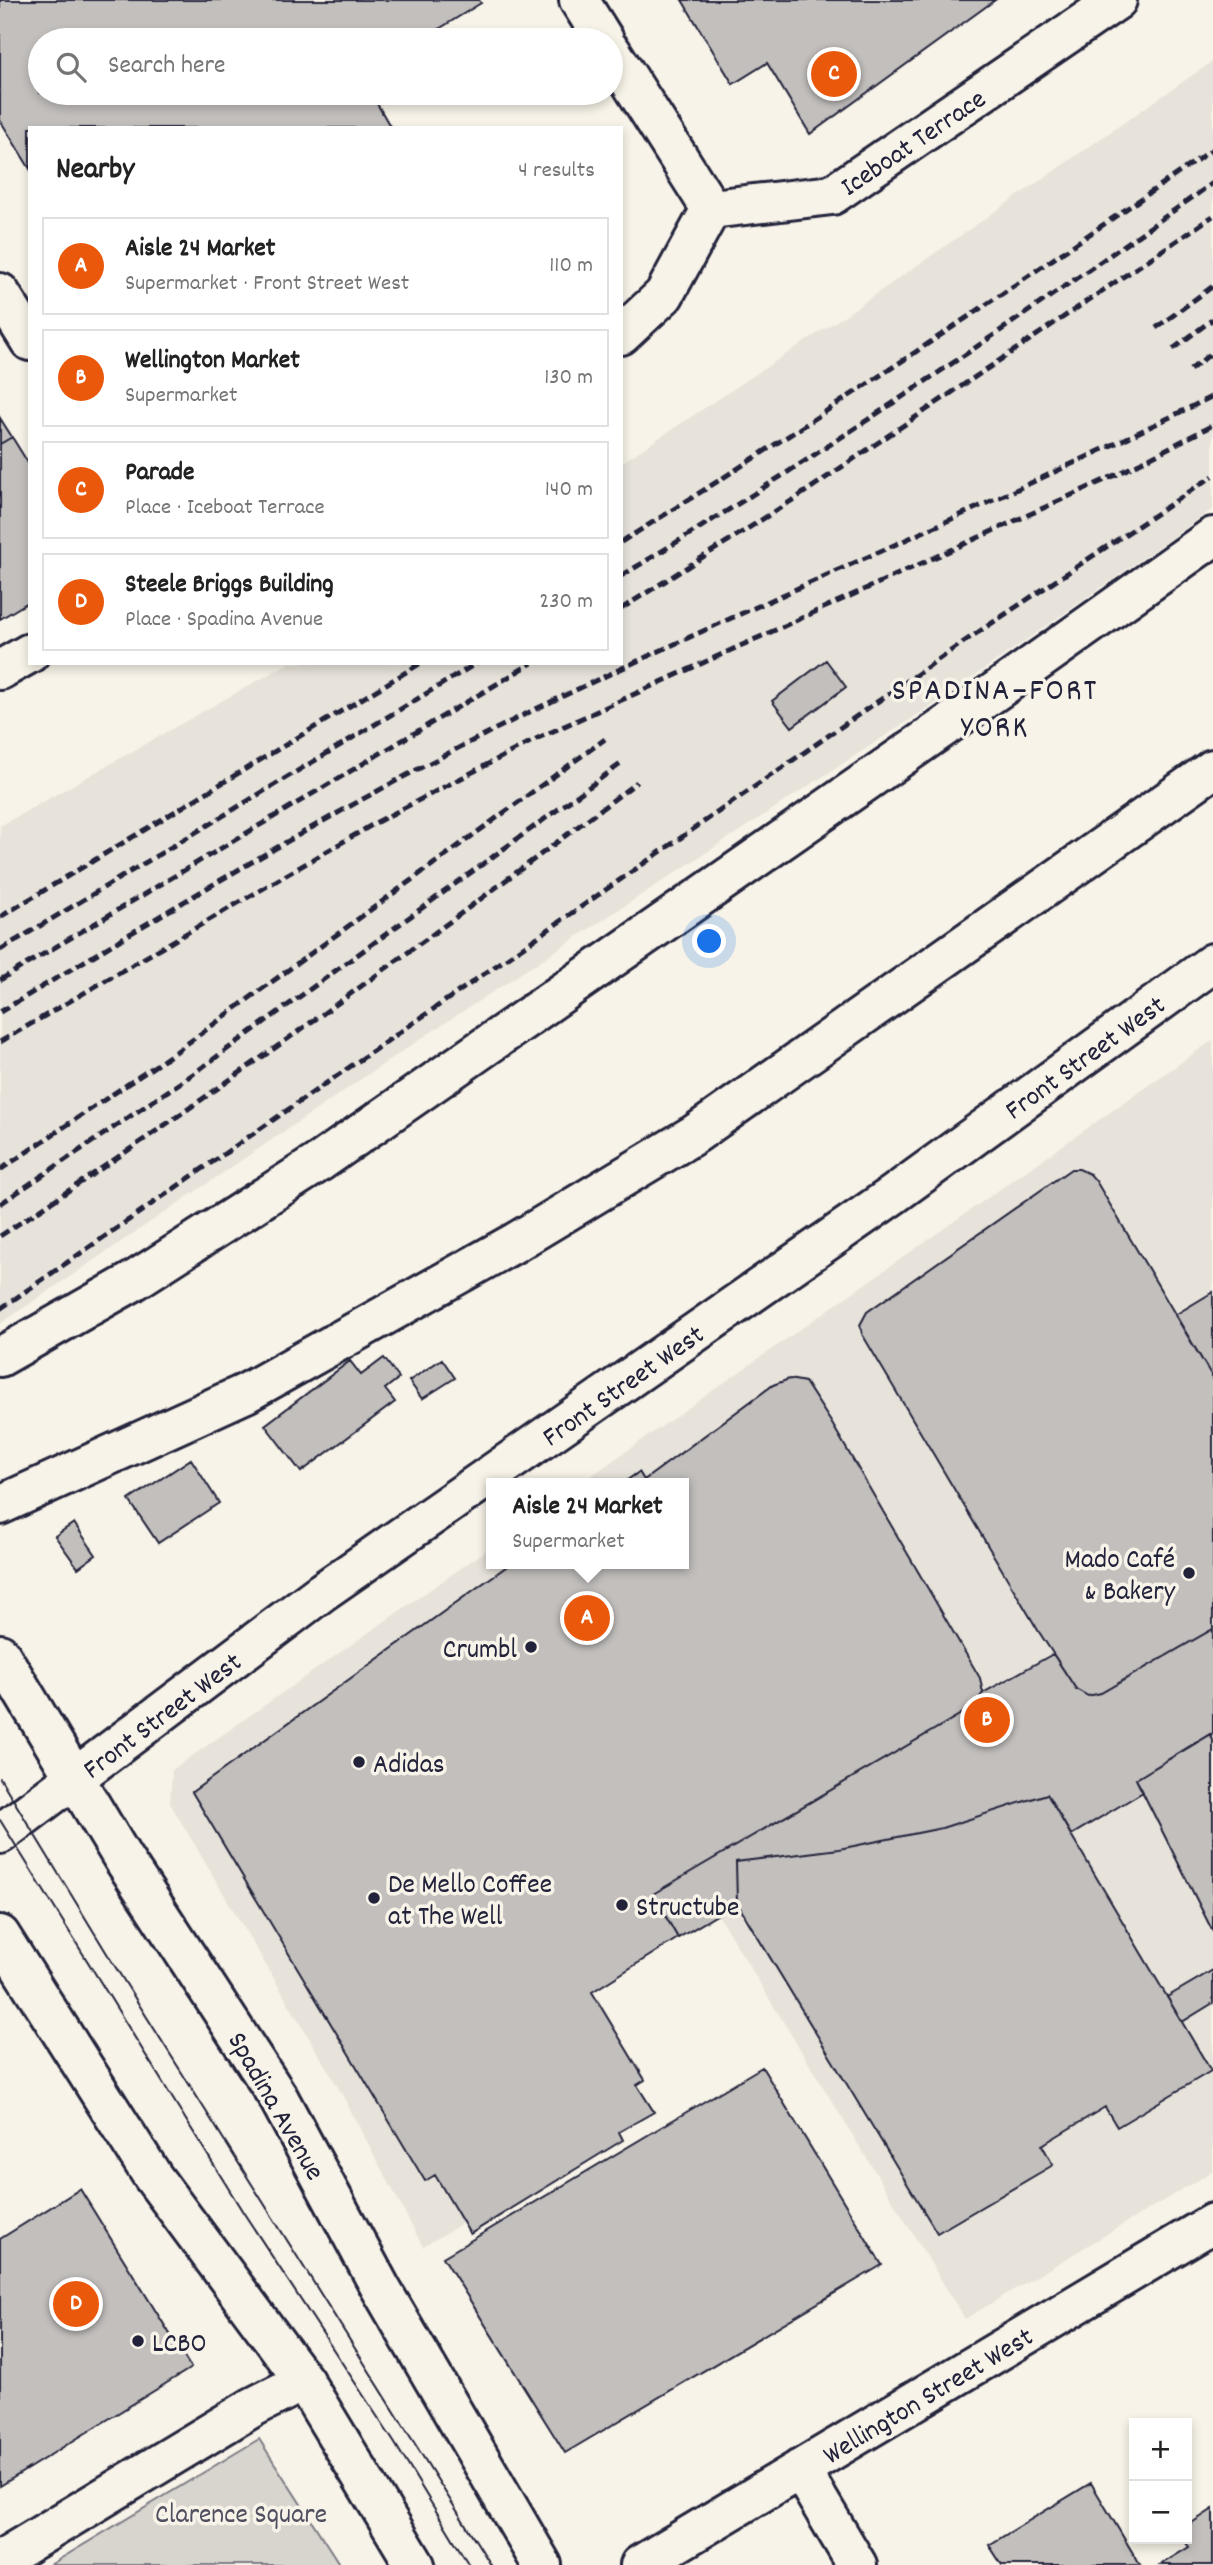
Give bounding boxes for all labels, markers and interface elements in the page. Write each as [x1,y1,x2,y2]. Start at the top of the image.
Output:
search box [28,28,623,105]
icon: search [52,48,90,86]
text: Search here [108,48,226,85]
pin: C [811,48,857,100]
street label: Iceboat Terrace [834,82,996,209]
text: Nearby [56,150,134,193]
text: 4 results [518,155,595,188]
text: Aisle 24 Market [125,231,275,268]
text: A [75,250,87,283]
text: 110 m [549,250,593,283]
text: Supermarket · Front Street West [125,268,409,301]
text: Wellington Market [125,343,300,380]
text: B [76,362,86,395]
text: 130 m [544,362,593,395]
text: Supermarket [125,380,237,413]
text: Parade [125,455,194,492]
text: C [75,474,87,507]
text: 140 m [545,474,593,507]
text: Place · Iceboat Terrace [125,492,325,525]
text: Steele Briggs Building [125,567,334,604]
text: D [75,586,87,619]
text: 230 m [539,586,593,619]
text: Place · Spadina Avenue [125,604,323,637]
district label: SPADINA–FORT YORK [892,670,1098,753]
your location [692,924,726,958]
street label: Front Street West [998,988,1176,1132]
street label: Front Street West [536,1317,714,1459]
popup [486,1478,689,1569]
text: Aisle 24 Market [512,1489,663,1526]
text: Supermarket [512,1526,625,1559]
place label: Mado Café & Bakery [1065,1542,1176,1614]
marker: Mado Café & Bakery [1181,1565,1197,1581]
pin: A [564,1592,610,1644]
place label: Crumbl [443,1632,517,1672]
marker: Crumbl [523,1639,539,1655]
street label: Front Street West [76,1645,252,1791]
pin: B [964,1694,1010,1746]
place label: Adidas [373,1747,445,1787]
marker: Adidas [351,1754,367,1770]
place label: De Mello Coffee at The Well [388,1867,552,1939]
marker: De Mello Coffee at The Well [366,1890,382,1906]
place label: Structube [636,1890,739,1930]
marker: Structube [614,1897,630,1913]
street label: Spadina Avenue [215,2026,332,2189]
pin: D [53,2278,99,2330]
street label: Wellington Street West [817,2320,1042,2477]
place label: LCBO [152,2326,207,2366]
marker: LCBO [130,2333,146,2349]
map controls [1129,2418,1192,2544]
button: + [1129,2418,1192,2481]
button: − [1129,2481,1192,2544]
park label: Clarence Square [155,2497,327,2537]

